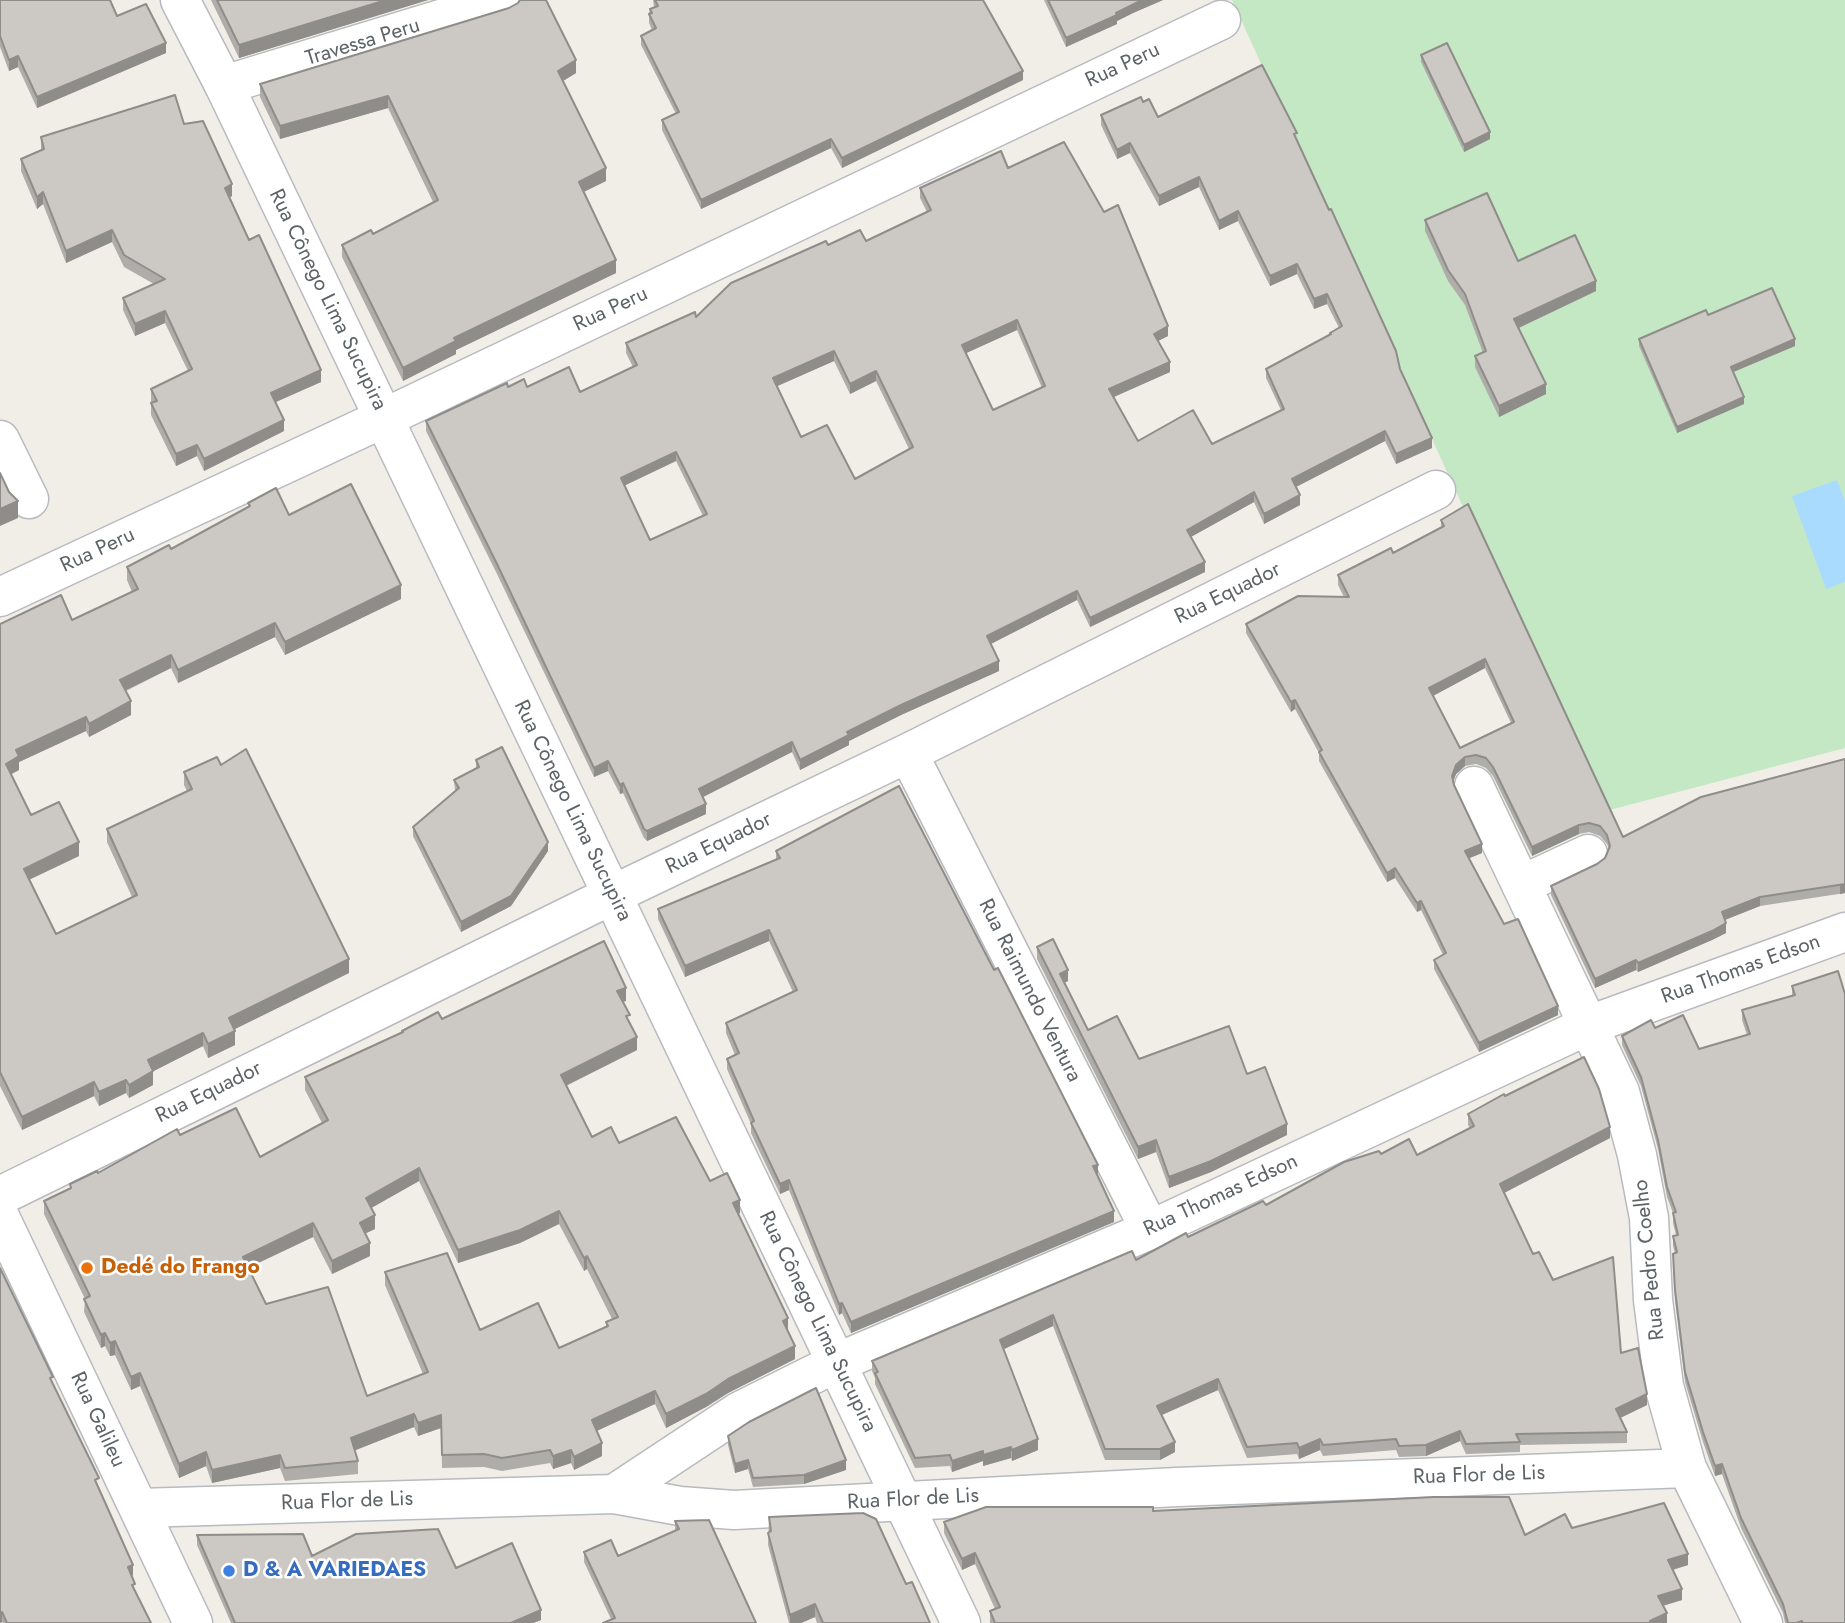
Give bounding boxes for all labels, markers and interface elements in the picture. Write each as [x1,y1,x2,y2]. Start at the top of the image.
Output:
street label: Travessa Peru [303,14,423,72]
street label: Rua Peru [1082,38,1164,94]
street label: Rua Cônego Lima Sucupira [262,185,392,415]
street label: Rua Peru [570,282,652,338]
street label: Rua Peru [57,523,139,579]
street label: Rua Equador [1171,558,1285,630]
street label: Rua Cônego Lima Sucupira [507,696,637,926]
street label: Rua Equador [662,808,776,880]
street label: Rua Raimundo Ventura [972,895,1086,1087]
street label: Rua Thomas Edson [1658,930,1824,1010]
street label: Rua Equador [152,1057,266,1129]
street label: Rua Thomas Edson [1140,1149,1302,1243]
street label: Rua Pedro Coelho [1629,1178,1671,1342]
street label: Rua Cônego Lima Sucupira [752,1207,882,1437]
place label: Dedé do Frango [101,1255,260,1281]
marker: Dedé do Frango [79,1260,95,1276]
street label: Rua Galileu [64,1368,130,1472]
street label: Rua Flor de Lis [1413,1461,1545,1491]
street label: Rua Flor de Lis [846,1484,980,1516]
street label: Rua Flor de Lis [281,1487,413,1517]
place label: D & A VARIEDAES [243,1558,426,1584]
marker: D & A VARIEDAES [221,1563,237,1579]

